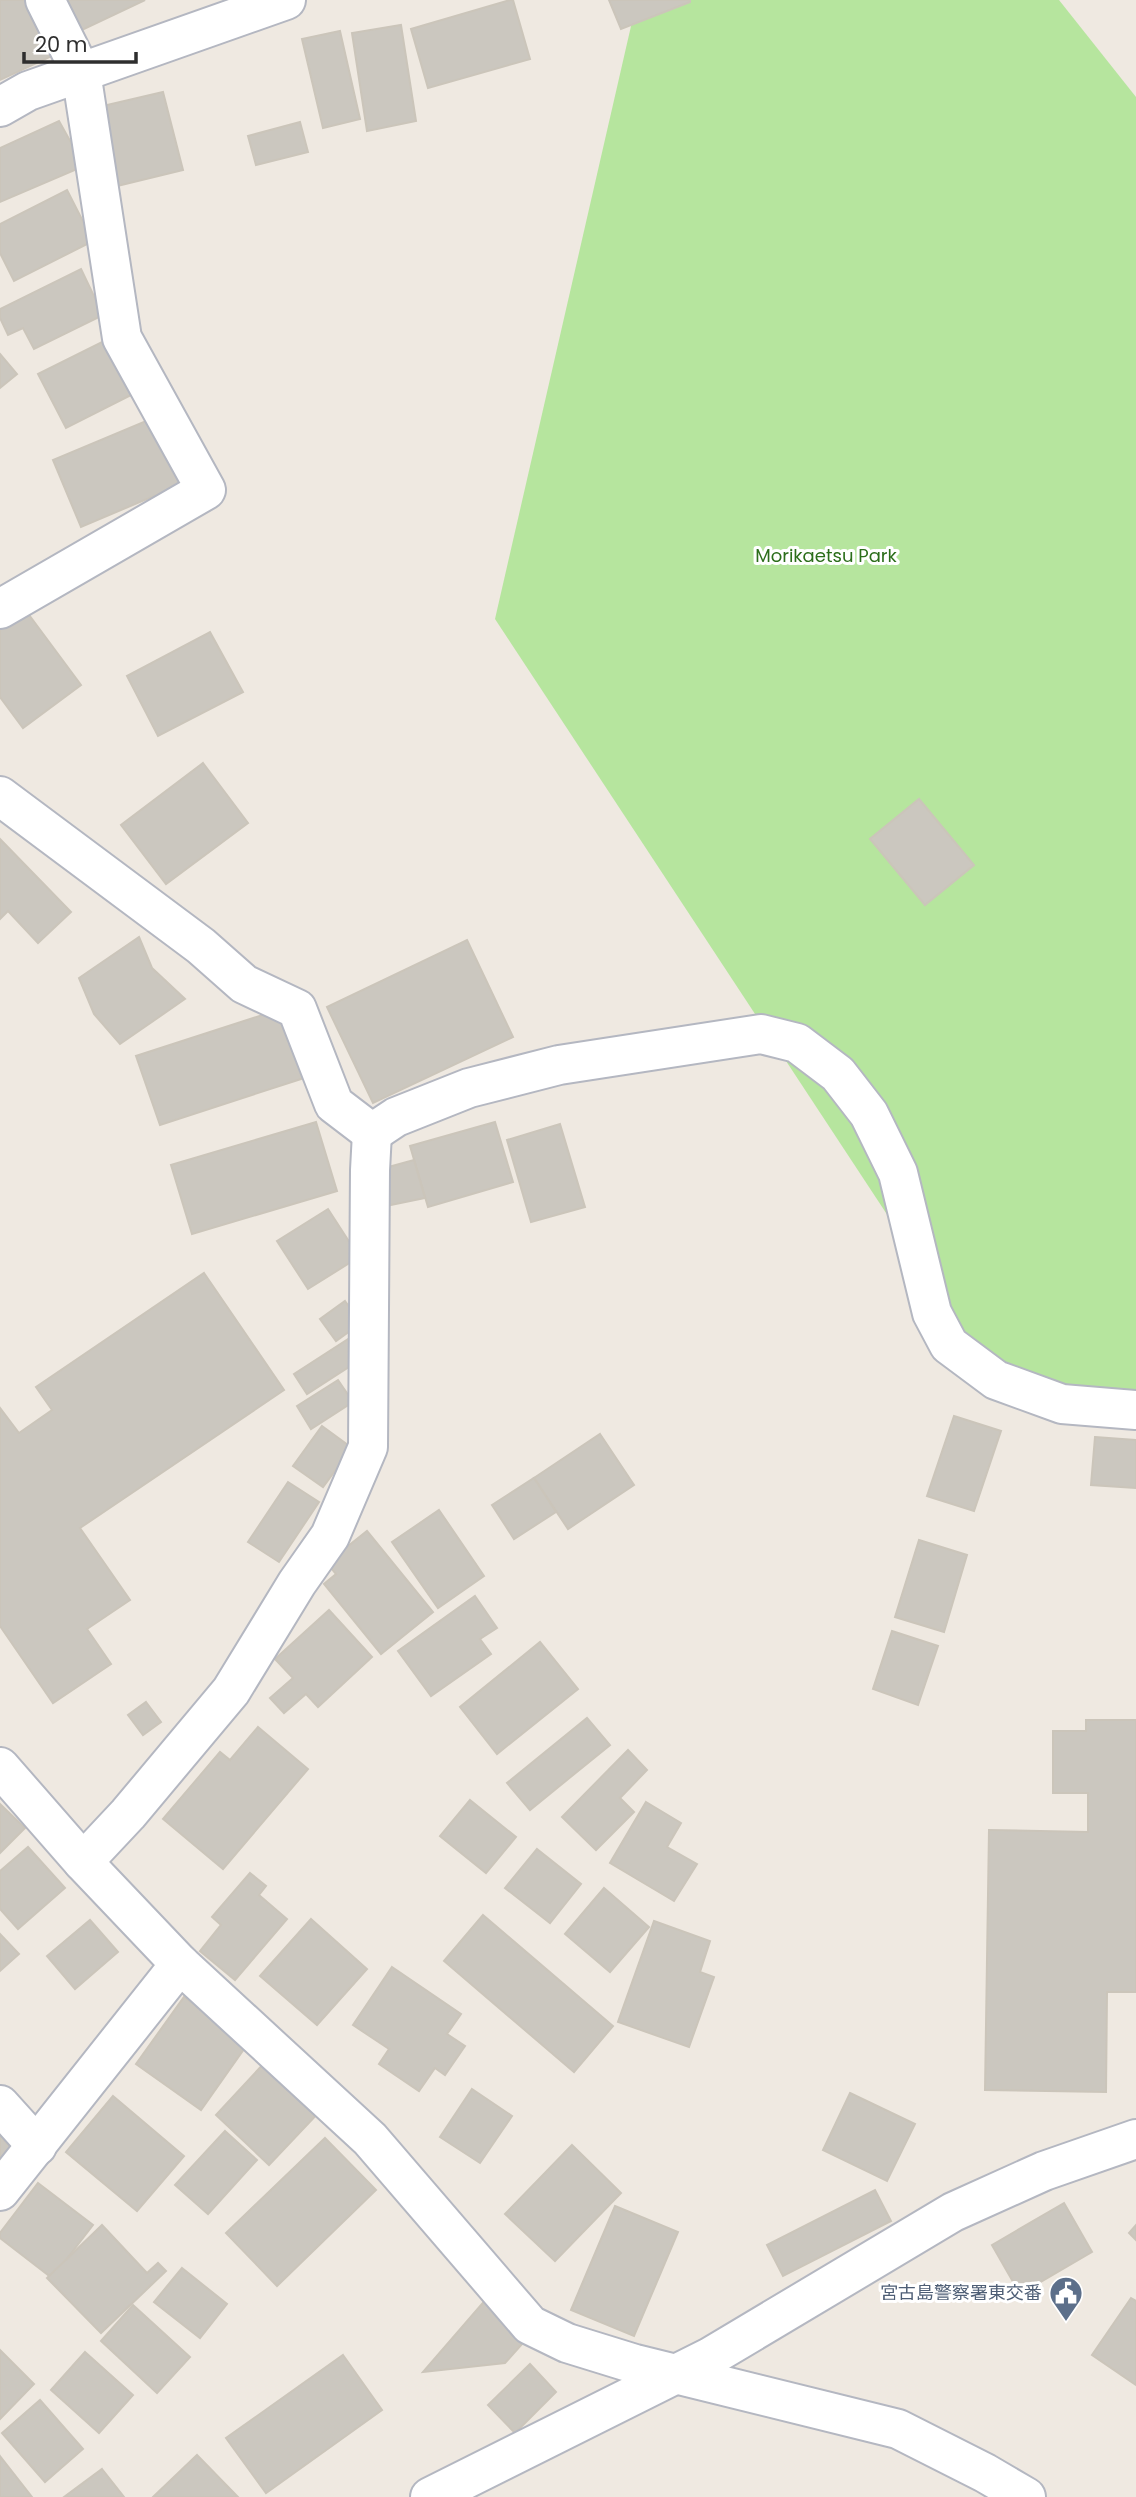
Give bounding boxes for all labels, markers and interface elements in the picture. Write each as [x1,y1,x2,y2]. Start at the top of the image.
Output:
scale bar [24,21,136,65]
text: 20 m [35,30,88,59]
park label: Morikaetsu Park [755,543,898,568]
public building icon: 宮古島警察署東交番 [1047,2274,1085,2323]
place label: 宮古島警察署東交番 [880,2280,1042,2305]

